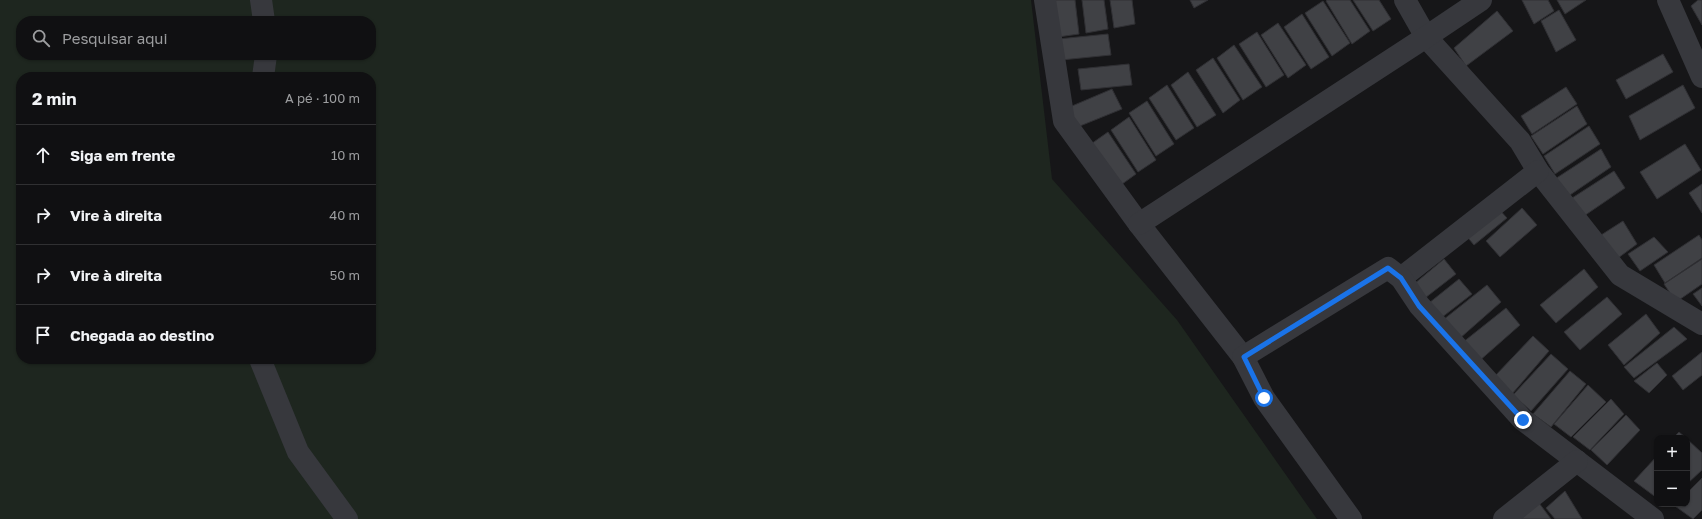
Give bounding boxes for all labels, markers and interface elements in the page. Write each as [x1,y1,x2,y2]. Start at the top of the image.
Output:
search box [16,16,376,60]
icon: search [30,27,52,49]
text: Pesquisar aqui [62,29,167,47]
text: 2 min [32,88,76,109]
text: A pé · 100 m [285,90,360,106]
icon: ahead [32,144,54,166]
text: Siga em frente [70,146,175,164]
text: 10 m [331,147,360,163]
icon: right [32,204,54,226]
text: Vire à direita [70,206,162,224]
text: 40 m [329,207,360,223]
icon: right [32,264,54,286]
text: Vire à direita [70,266,162,284]
text: 50 m [330,267,360,283]
icon: arrive [32,324,54,346]
text: Chegada ao destino [70,326,214,344]
route start [1255,389,1273,407]
route end [1514,411,1532,429]
map controls [1654,435,1690,507]
button: + [1654,435,1690,471]
button: − [1654,471,1690,507]

